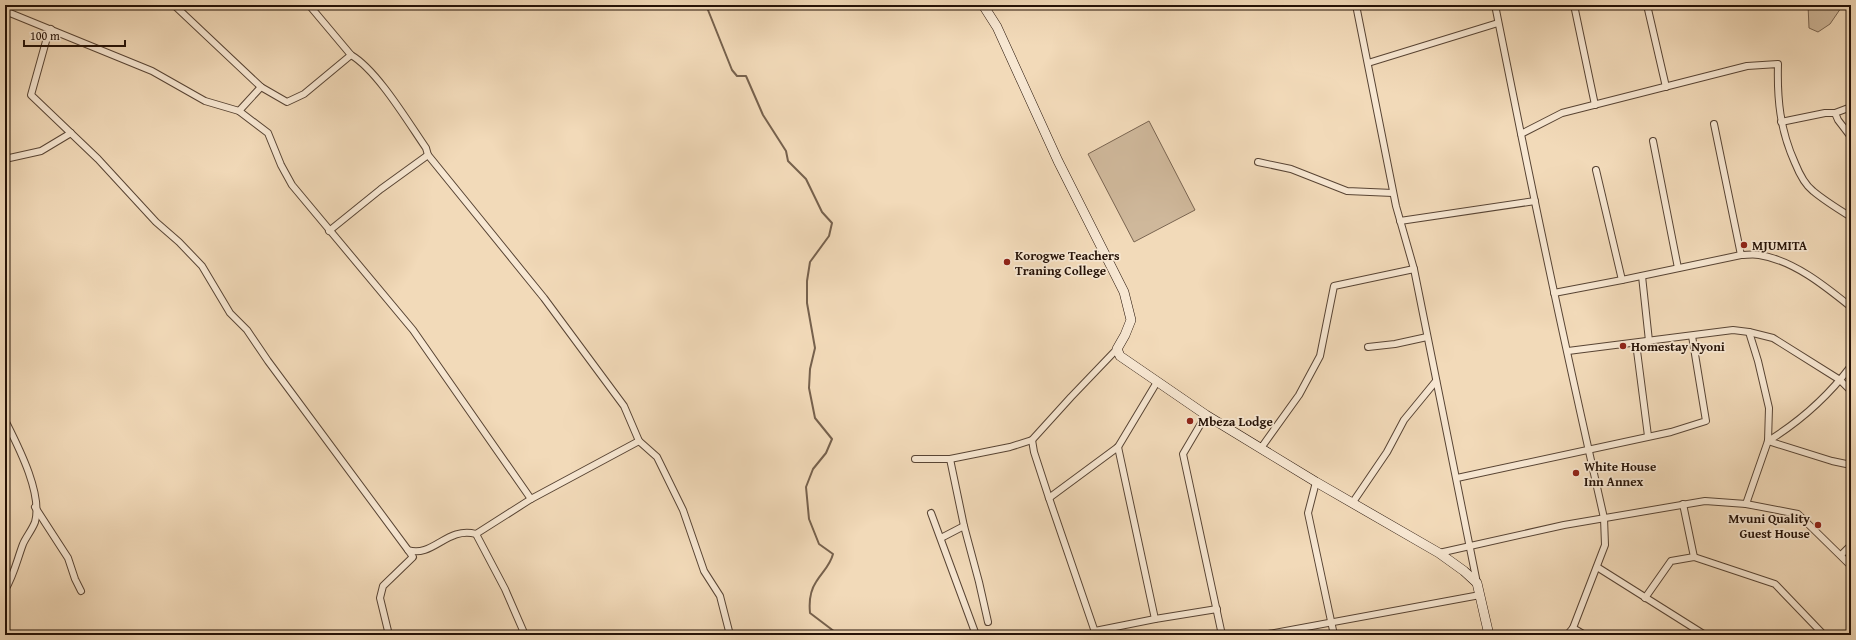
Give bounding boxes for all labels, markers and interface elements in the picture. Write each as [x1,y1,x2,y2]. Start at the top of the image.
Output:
scale bar [24,22,125,48]
text: 100 m [30,27,60,44]
place label: MJUMITA [1752,236,1808,255]
marker: MJUMITA [1739,240,1749,250]
place label: Korogwe Teachers Traning College [1015,246,1120,280]
marker: Korogwe Teachers Traning College [1002,257,1012,267]
place label: Homestay Nyoni [1631,337,1725,356]
marker: Homestay Nyoni [1618,341,1628,351]
place label: Mbeza Lodge [1198,412,1273,431]
marker: Mbeza Lodge [1185,416,1195,426]
place label: White House Inn Annex [1584,457,1656,491]
marker: White House Inn Annex [1571,468,1581,478]
place label: Mvuni Quality Guest House [1728,509,1810,543]
marker: Mvuni Quality Guest House [1813,520,1823,530]

